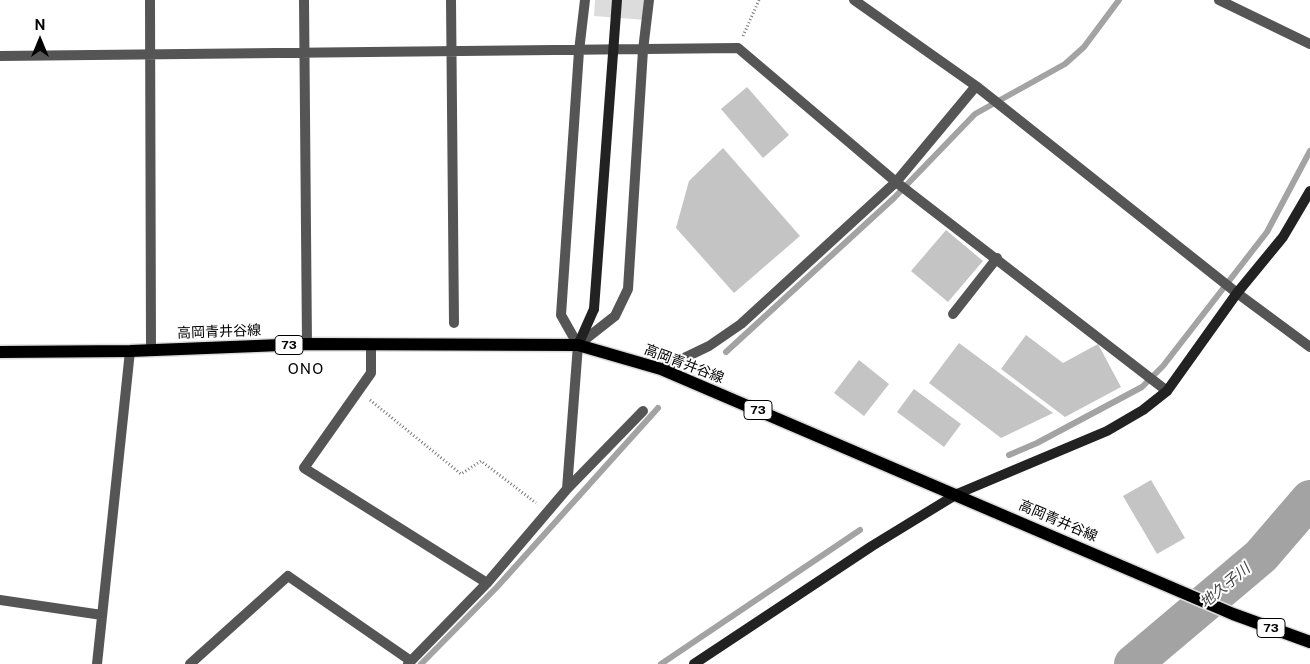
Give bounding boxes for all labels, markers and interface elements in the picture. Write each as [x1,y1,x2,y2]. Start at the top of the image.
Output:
north arrow [15,15,65,65]
text: N [35,17,45,33]
street label: 高岡青井谷線 [177,322,261,342]
road number: 73 [275,336,303,354]
street label: 高岡青井谷線 [642,341,726,387]
district label: ONO [287,360,325,378]
road number: 73 [744,400,772,420]
street label: 高岡青井谷線 [1016,497,1100,545]
water label: 地久子川 [1196,560,1254,612]
road number: 73 [1257,618,1285,638]

